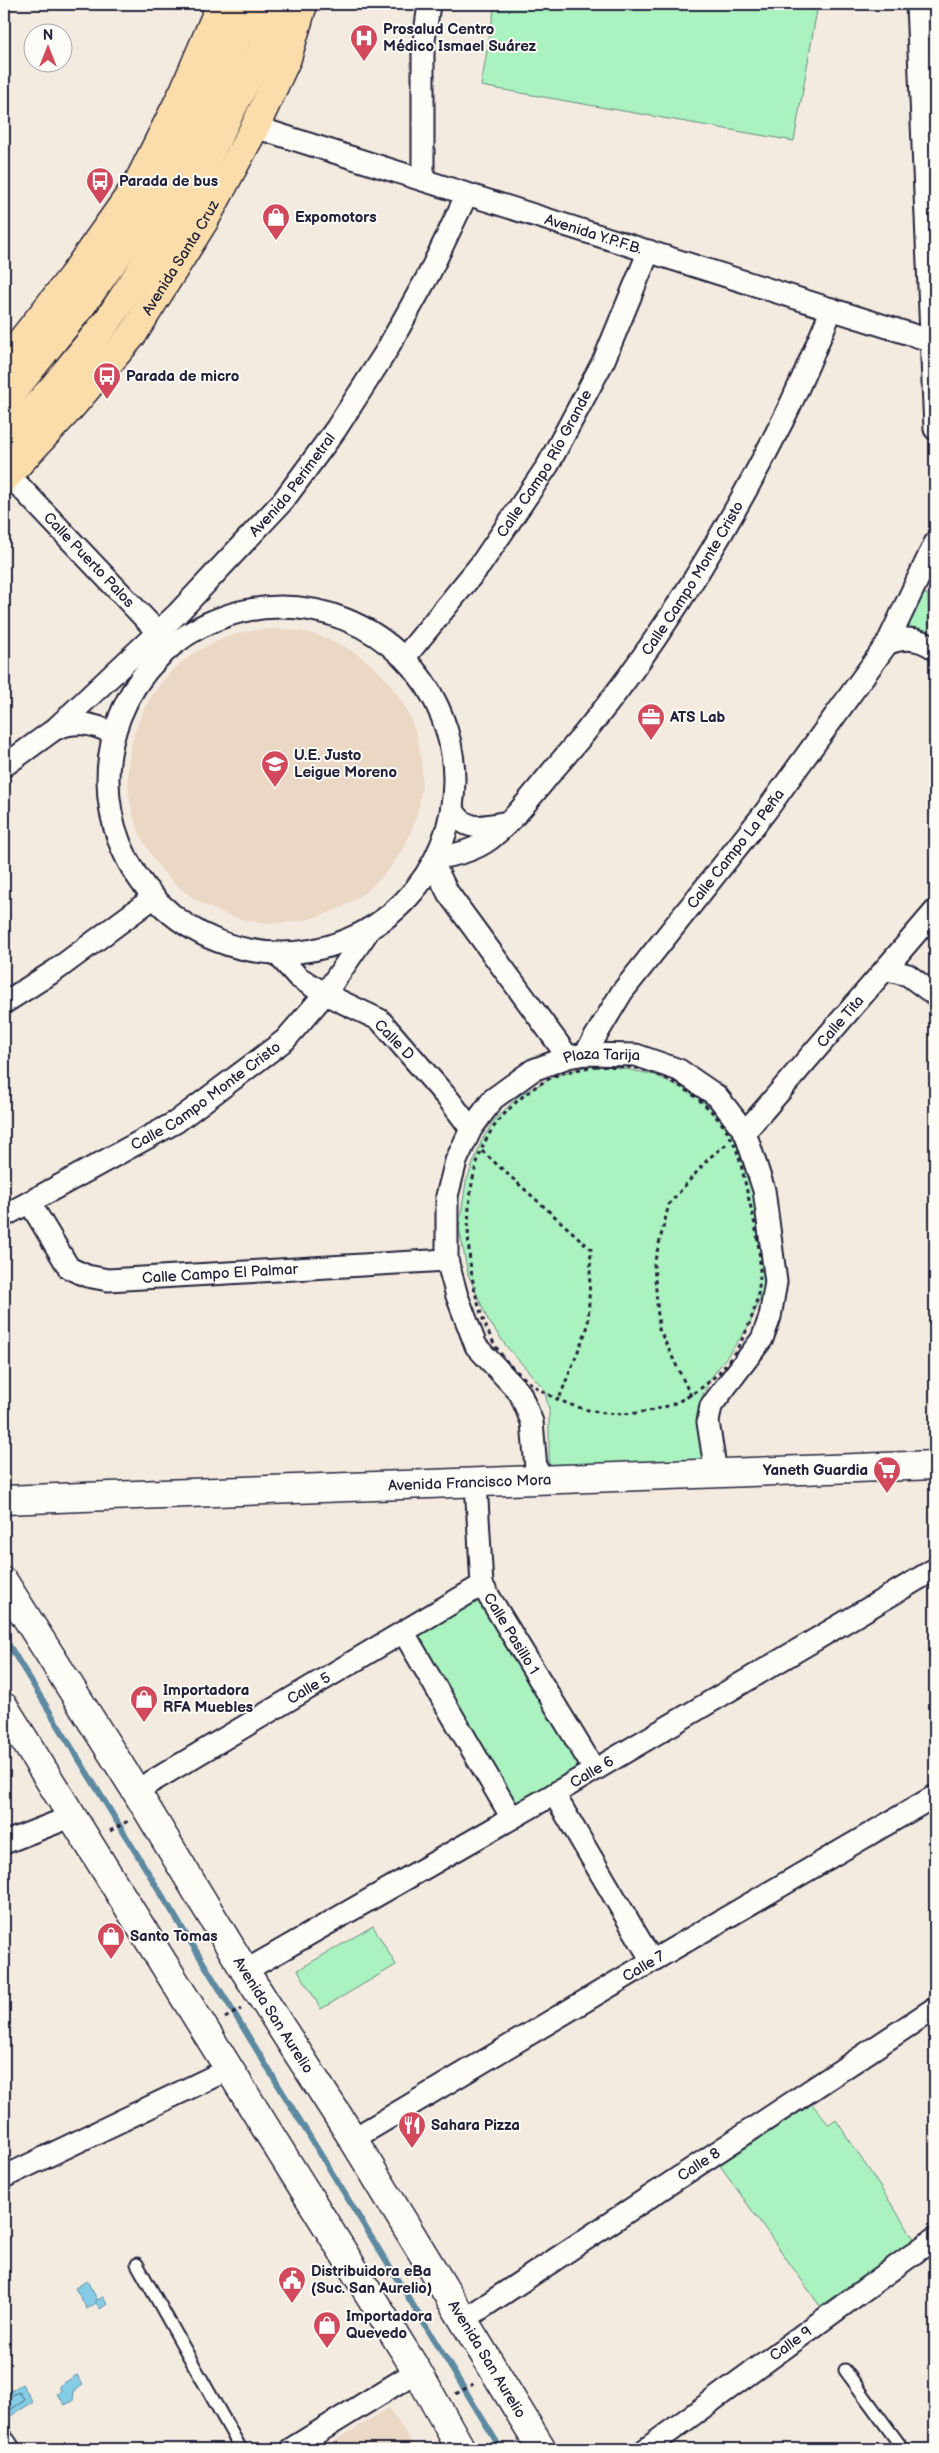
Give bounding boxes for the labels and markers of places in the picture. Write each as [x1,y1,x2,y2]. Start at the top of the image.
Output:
place label: Prosalud Centro Médico Ismael Suárez [383,20,537,56]
hospital icon: Prosalud Centro Médico Ismael Suárez [349,23,379,62]
bus stop icon: Parada de bus [85,166,115,205]
place label: Parada de bus [119,172,218,191]
shop icon: Expomotors [261,202,291,241]
place label: Expomotors [295,208,377,227]
bus stop icon: Parada de micro [92,361,122,400]
place label: Parada de micro [126,367,240,386]
office icon: ATS Lab [636,702,666,741]
place label: ATS Lab [669,708,726,727]
place label: U.E. Justo Leigue Moreno [294,746,397,782]
school or university icon: U.E. Justo Leigue Moreno [260,749,290,788]
supermarket icon: Yaneth Guardia [872,1455,902,1494]
place label: Yaneth Guardia [763,1461,868,1480]
place label: Importadora RFA Muebles [163,1681,253,1717]
shop icon: Importadora RFA Muebles [129,1684,159,1723]
shop icon: Santo Tomas [96,1921,126,1960]
place label: Santo Tomas [130,1927,218,1946]
restaurant icon: Sahara Pizza [397,2110,427,2149]
place label: Sahara Pizza [431,2116,520,2135]
place label: Distribuidora eBa (Suc. San Aurelio) [311,2262,432,2298]
public building icon: Distribuidora eBa (Suc. San Aurelio) [277,2265,307,2304]
place label: Importadora Quevedo [346,2307,432,2343]
shop icon: Importadora Quevedo [312,2310,342,2349]

